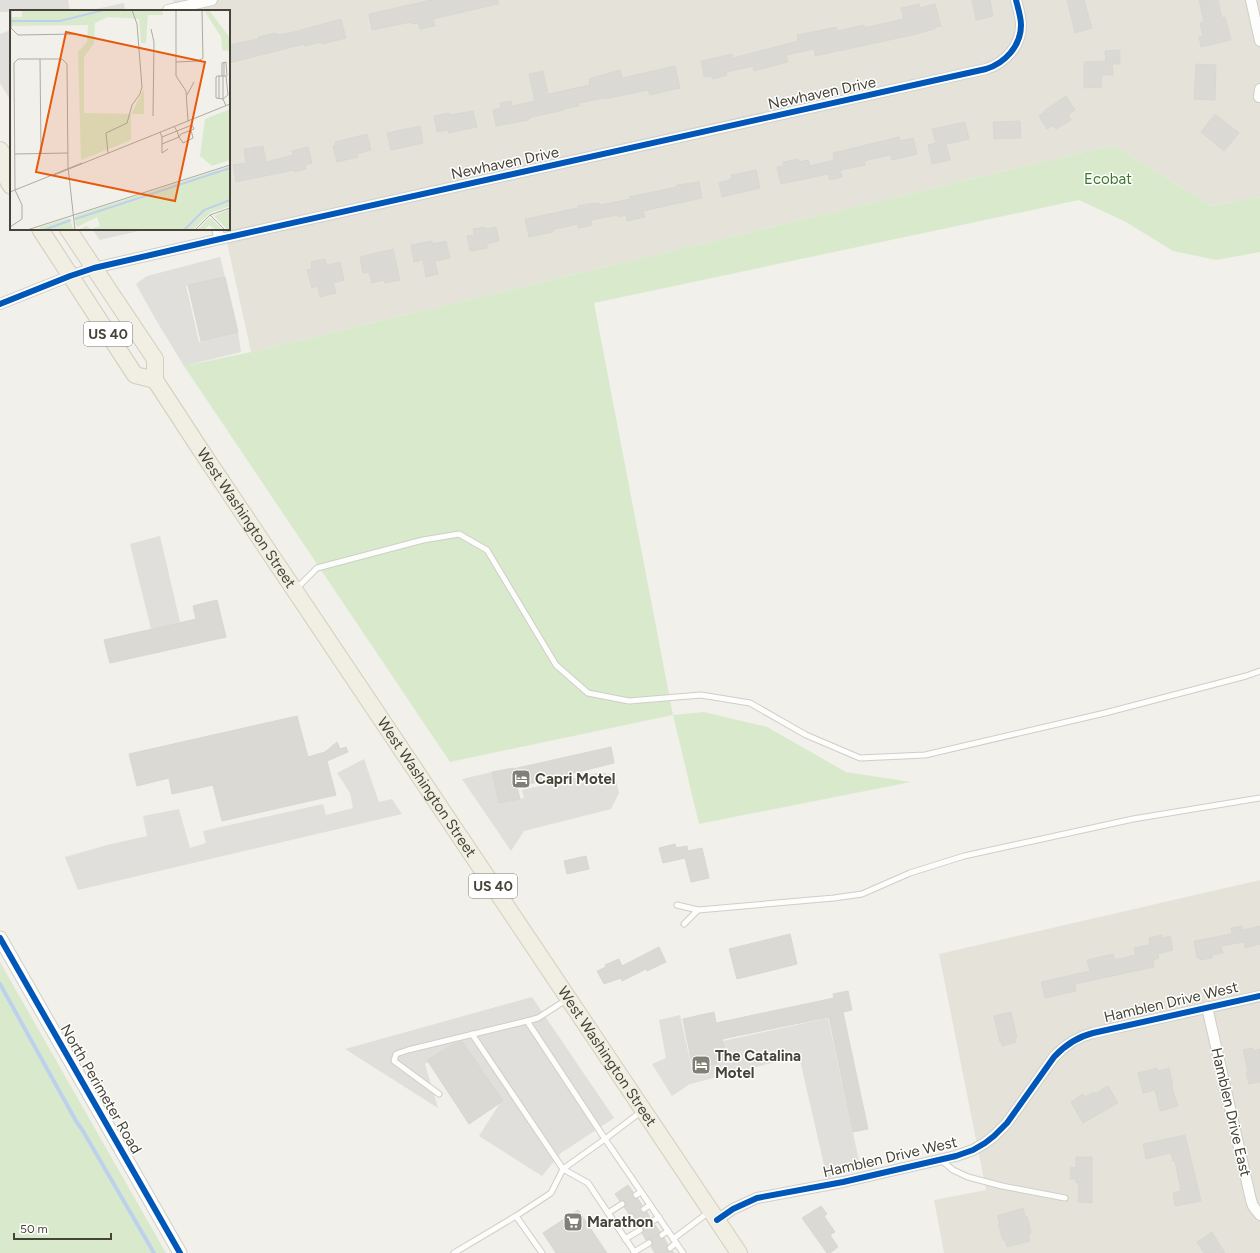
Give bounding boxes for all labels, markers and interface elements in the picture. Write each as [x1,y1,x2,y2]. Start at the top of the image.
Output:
inset map [10,10,230,230]
street label: Newhaven Drive [766,73,878,113]
street label: Newhaven Drive [449,143,561,183]
park label: Ecobat [1084,170,1132,188]
road number: US 40 [84,322,132,346]
street label: West Washington Street [193,445,300,592]
street label: West Washington Street [374,714,480,861]
hotel icon: Capri Motel [510,768,532,790]
place label: Capri Motel [535,770,616,788]
road number: US 40 [469,874,517,898]
street label: Hamblen Drive West [1102,978,1240,1026]
street label: West Washington Street [554,983,661,1130]
street label: North Perimeter Road [57,1021,145,1157]
street label: Hamblen Drive East [1207,1046,1255,1178]
place label: The Catalina Motel [715,1047,801,1082]
hotel icon: The Catalina Motel [690,1054,712,1076]
street label: Hamblen Drive West [821,1133,959,1181]
supermarket icon: Marathon [562,1211,584,1233]
place label: Marathon [587,1213,653,1231]
scale bar [14,1215,111,1241]
text: 50 m [20,1222,48,1236]

